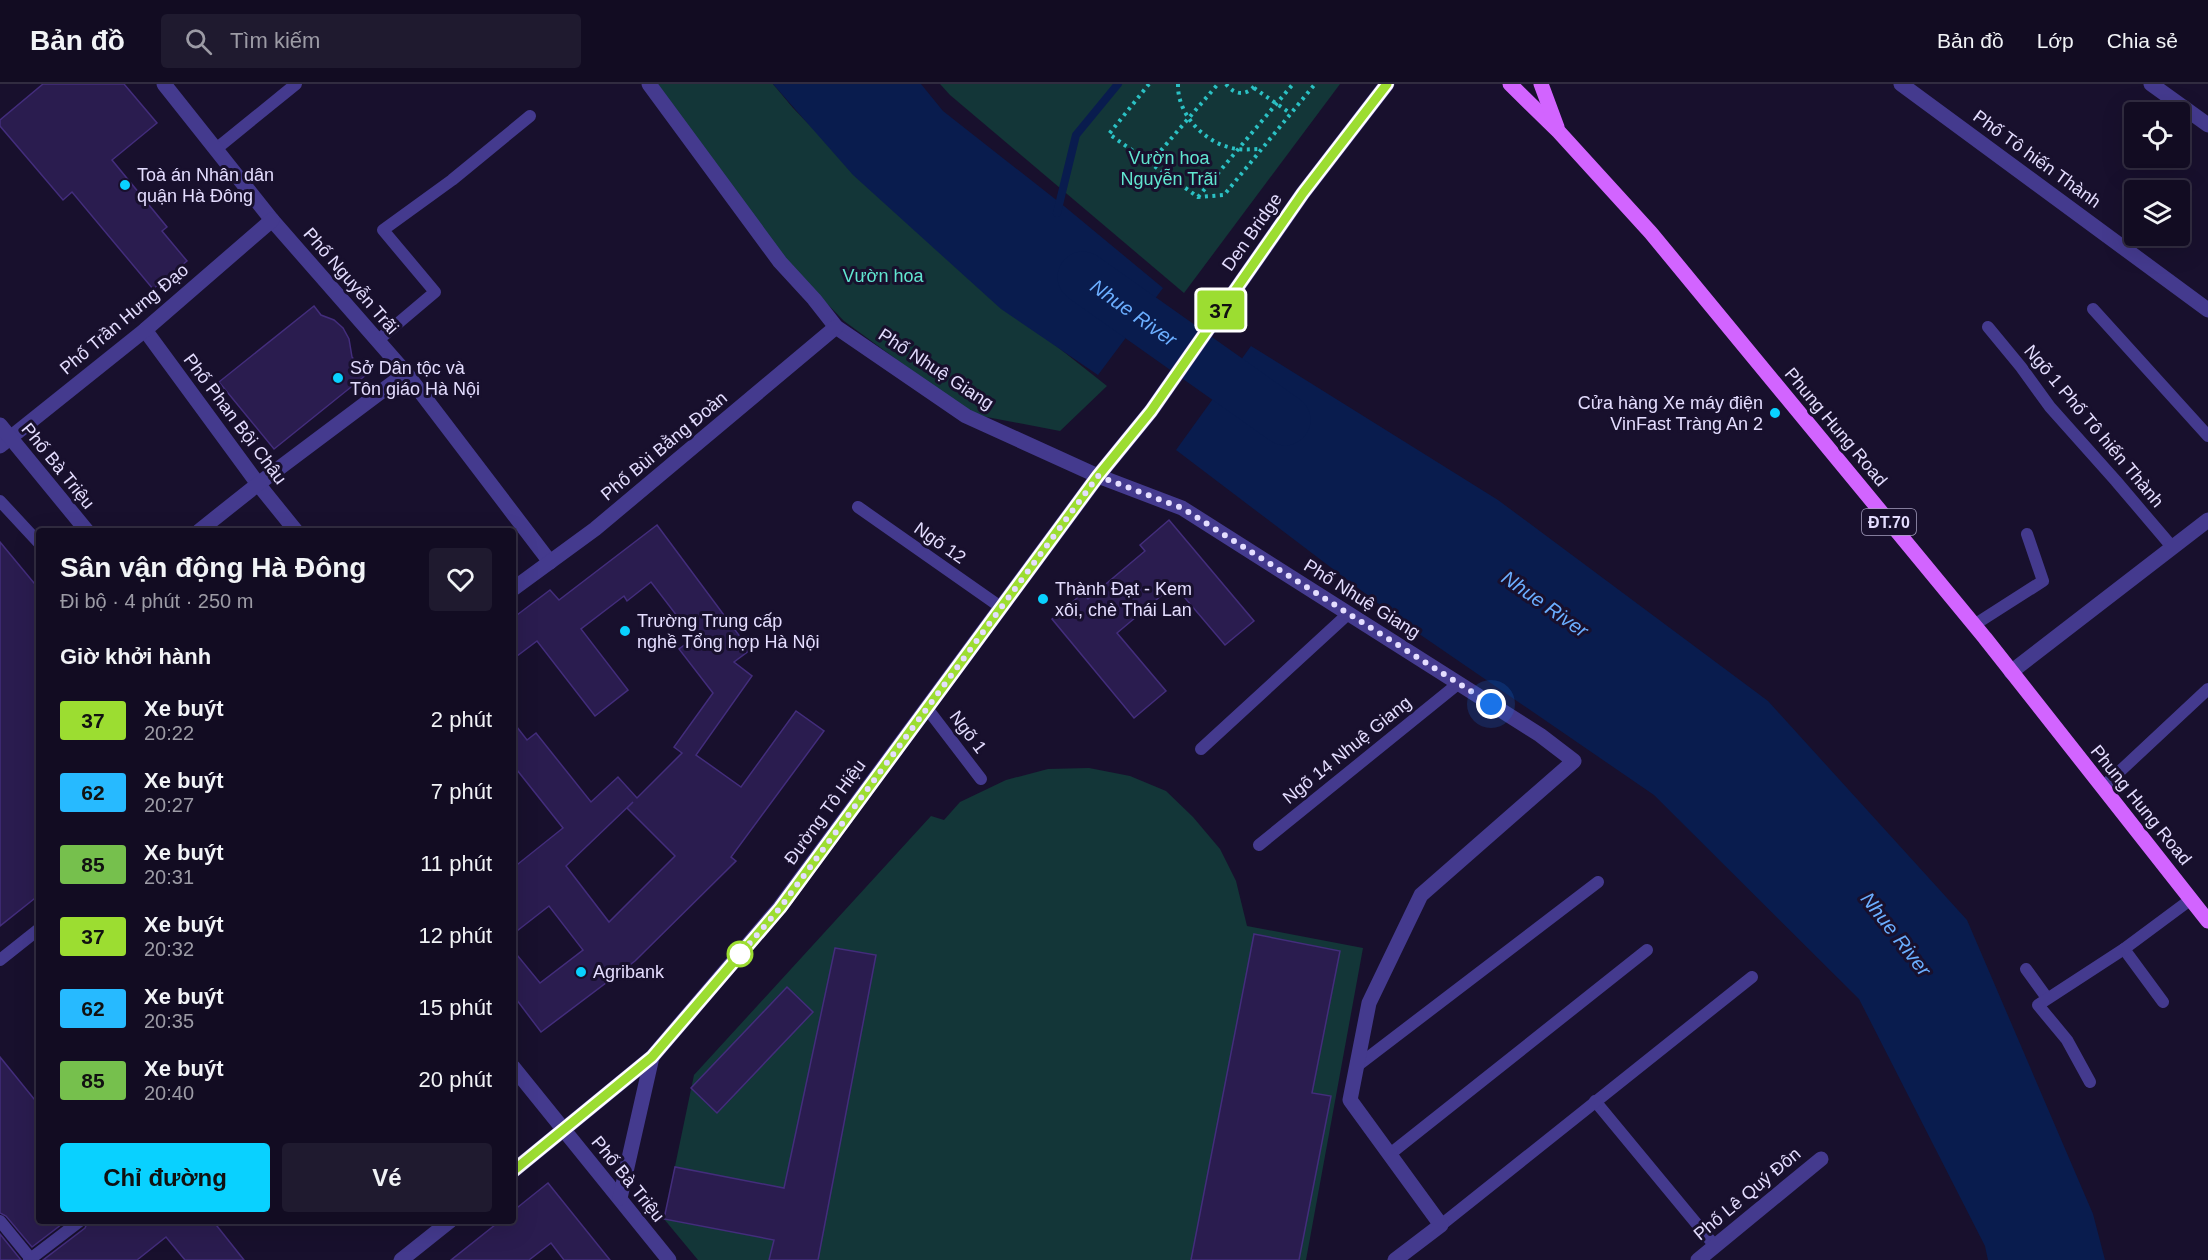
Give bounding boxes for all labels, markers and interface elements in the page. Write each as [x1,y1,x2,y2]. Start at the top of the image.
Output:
search box [161,14,581,68]
text: Bản đồ [30,25,125,56]
icon: search [182,25,215,58]
text: Tìm kiếm [230,28,320,53]
text: Bản đồ [1937,29,2004,52]
text: Lớp [2037,29,2074,52]
text: Chia sẻ [2107,29,2178,52]
map controls [2124,102,2190,246]
button: locate [2124,102,2190,168]
street label: Phố Tô hiến Thành [1969,106,2105,212]
park label: Vườn hoa Nguyễn Trãi [1120,148,1218,189]
place label: Toà án Nhân dân quận Hà Đông [137,165,274,206]
marker: Toà án Nhân dân quận Hà Đông [118,178,132,192]
button: layers [2124,180,2190,246]
street label: Den Bridge [1218,189,1286,275]
street label: Phố Nguyễn Trãi [299,223,403,338]
street label: Phố Trần Hưng Đạo [56,260,192,378]
park label: Vườn hoa [843,266,924,286]
water label: Nhue River [1086,275,1182,351]
line badge: 37 [1194,290,1248,330]
text: 37 [1209,299,1233,322]
street label: Phố Nhuệ Giang [875,324,997,414]
street label: Ngõ 1 Phố Tô hiến Thành [2020,341,2168,511]
street label: Phố Phan Bội Châu [179,350,291,488]
place label: Sở Dân tộc và Tôn giáo Hà Nội [350,358,480,399]
street label: Phung Hung Road [1781,364,1891,490]
marker: Sở Dân tộc và Tôn giáo Hà Nội [331,371,345,385]
street label: Phố Bùi Bằng Đoàn [596,387,731,504]
place label: Cửa hàng Xe máy điện VinFast Tràng An 2 [1578,393,1763,434]
marker: Cửa hàng Xe máy điện VinFast Tràng An 2 [1768,406,1782,420]
street label: Phố Bà Triệu [17,419,99,513]
road number: ĐT.70 [1862,509,1916,535]
street label: Ngõ 12 [910,518,970,568]
button: heart [429,548,492,611]
text: Sân vận động Hà Đông [60,552,366,583]
street label: Phố Nhuệ Giang [1300,555,1424,643]
water label: Nhue River [1498,566,1593,642]
place label: Thành Đạt - Kem xôi, chè Thái Lan [1055,579,1192,620]
text: Đi bộ · 4 phút · 250 m [60,590,253,612]
marker: Thành Đạt - Kem xôi, chè Thái Lan [1036,592,1050,606]
place label: Trường Trung cấp nghề Tổng hợp Hà Nội [637,611,820,652]
marker: Trường Trung cấp nghề Tổng hợp Hà Nội [618,624,632,638]
text: Giờ khởi hành [60,644,211,669]
your location [1476,689,1506,719]
street label: Ngõ 14 Nhuệ Giang [1279,692,1415,808]
text: Xe buýt [144,696,223,721]
text: 2 phút [431,707,492,732]
street label: Ngõ 1 [946,707,990,757]
text: 37 [81,709,105,732]
text: 20:22 [144,722,194,744]
street label: Phung Hung Road [2087,741,2195,869]
street label: Đường Tô Hiệu [780,756,870,868]
text: Xe buýt [144,768,223,793]
text: 7 phút [431,779,492,804]
text: 62 [81,781,105,804]
text: 20:27 [144,794,194,816]
text: Xe buýt [144,840,223,865]
text: 11 phút [420,851,492,876]
text: 85 [81,853,105,876]
text: 20:31 [144,866,194,888]
water label: Nhue River [1857,888,1936,981]
text: Xe buýt [144,912,223,937]
text: 12 phút [419,923,492,948]
text: 37 [81,925,105,948]
text: 20:32 [144,938,194,960]
unlabelled marker [727,941,753,967]
place label: Agribank [593,962,665,982]
marker: Agribank [574,965,588,979]
text: Xe buýt [144,984,223,1009]
text: 15 phút [419,995,492,1020]
text: 62 [81,997,105,1020]
text: 20:35 [144,1010,194,1032]
text: Xe buýt [144,1056,223,1081]
text: 20 phút [419,1067,492,1092]
text: 85 [81,1069,105,1092]
text: 20:40 [144,1082,194,1104]
street label: Phố Bà Triệu [587,1132,669,1226]
button: Chỉ đường [60,1143,270,1212]
button: Vé [282,1143,492,1212]
street label: Phố Lê Quý Đôn [1690,1144,1804,1244]

